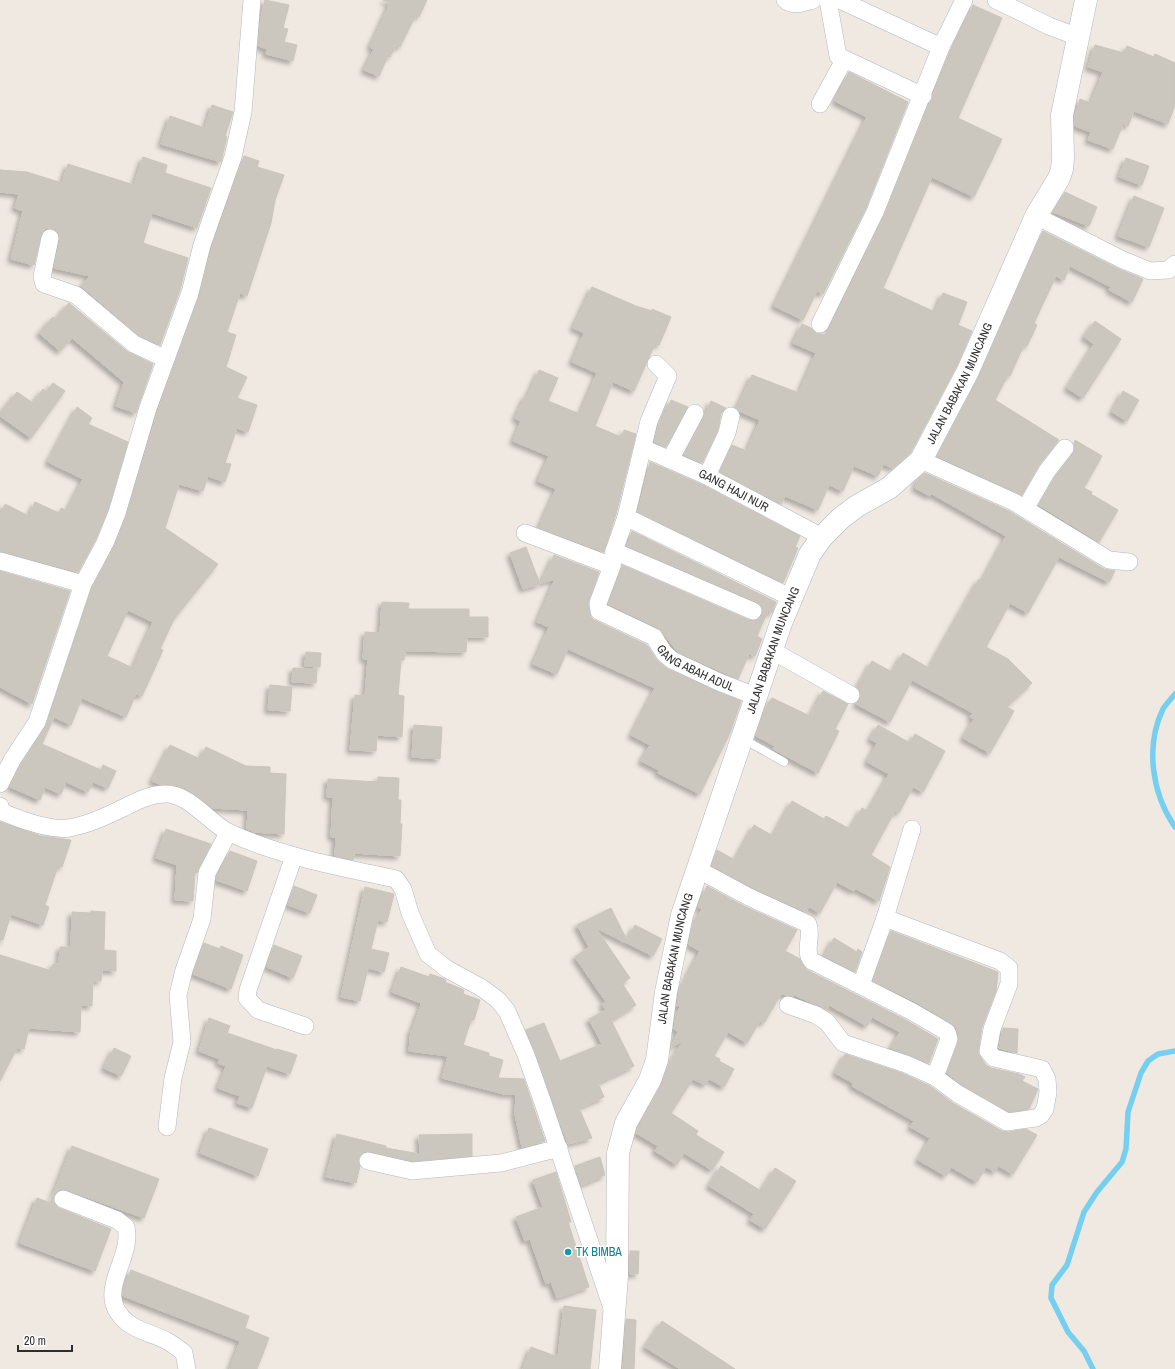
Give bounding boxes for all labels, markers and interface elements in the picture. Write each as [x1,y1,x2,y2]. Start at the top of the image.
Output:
street label: JALAN BABAKAN MUNCANG [923,320,996,447]
street label: GANG HAJI NUR [696,465,771,515]
street label: JALAN BABAKAN MUNCANG [743,584,803,716]
street label: GANG ABAH ADUL [653,642,737,695]
street label: JALAN BABAKAN MUNCANG [654,891,697,1025]
place label: TK BIMBA [576,1244,622,1260]
marker: TK BIMBA [563,1247,573,1257]
scale bar [18,1327,72,1353]
text: 20 m [24,1333,46,1349]

